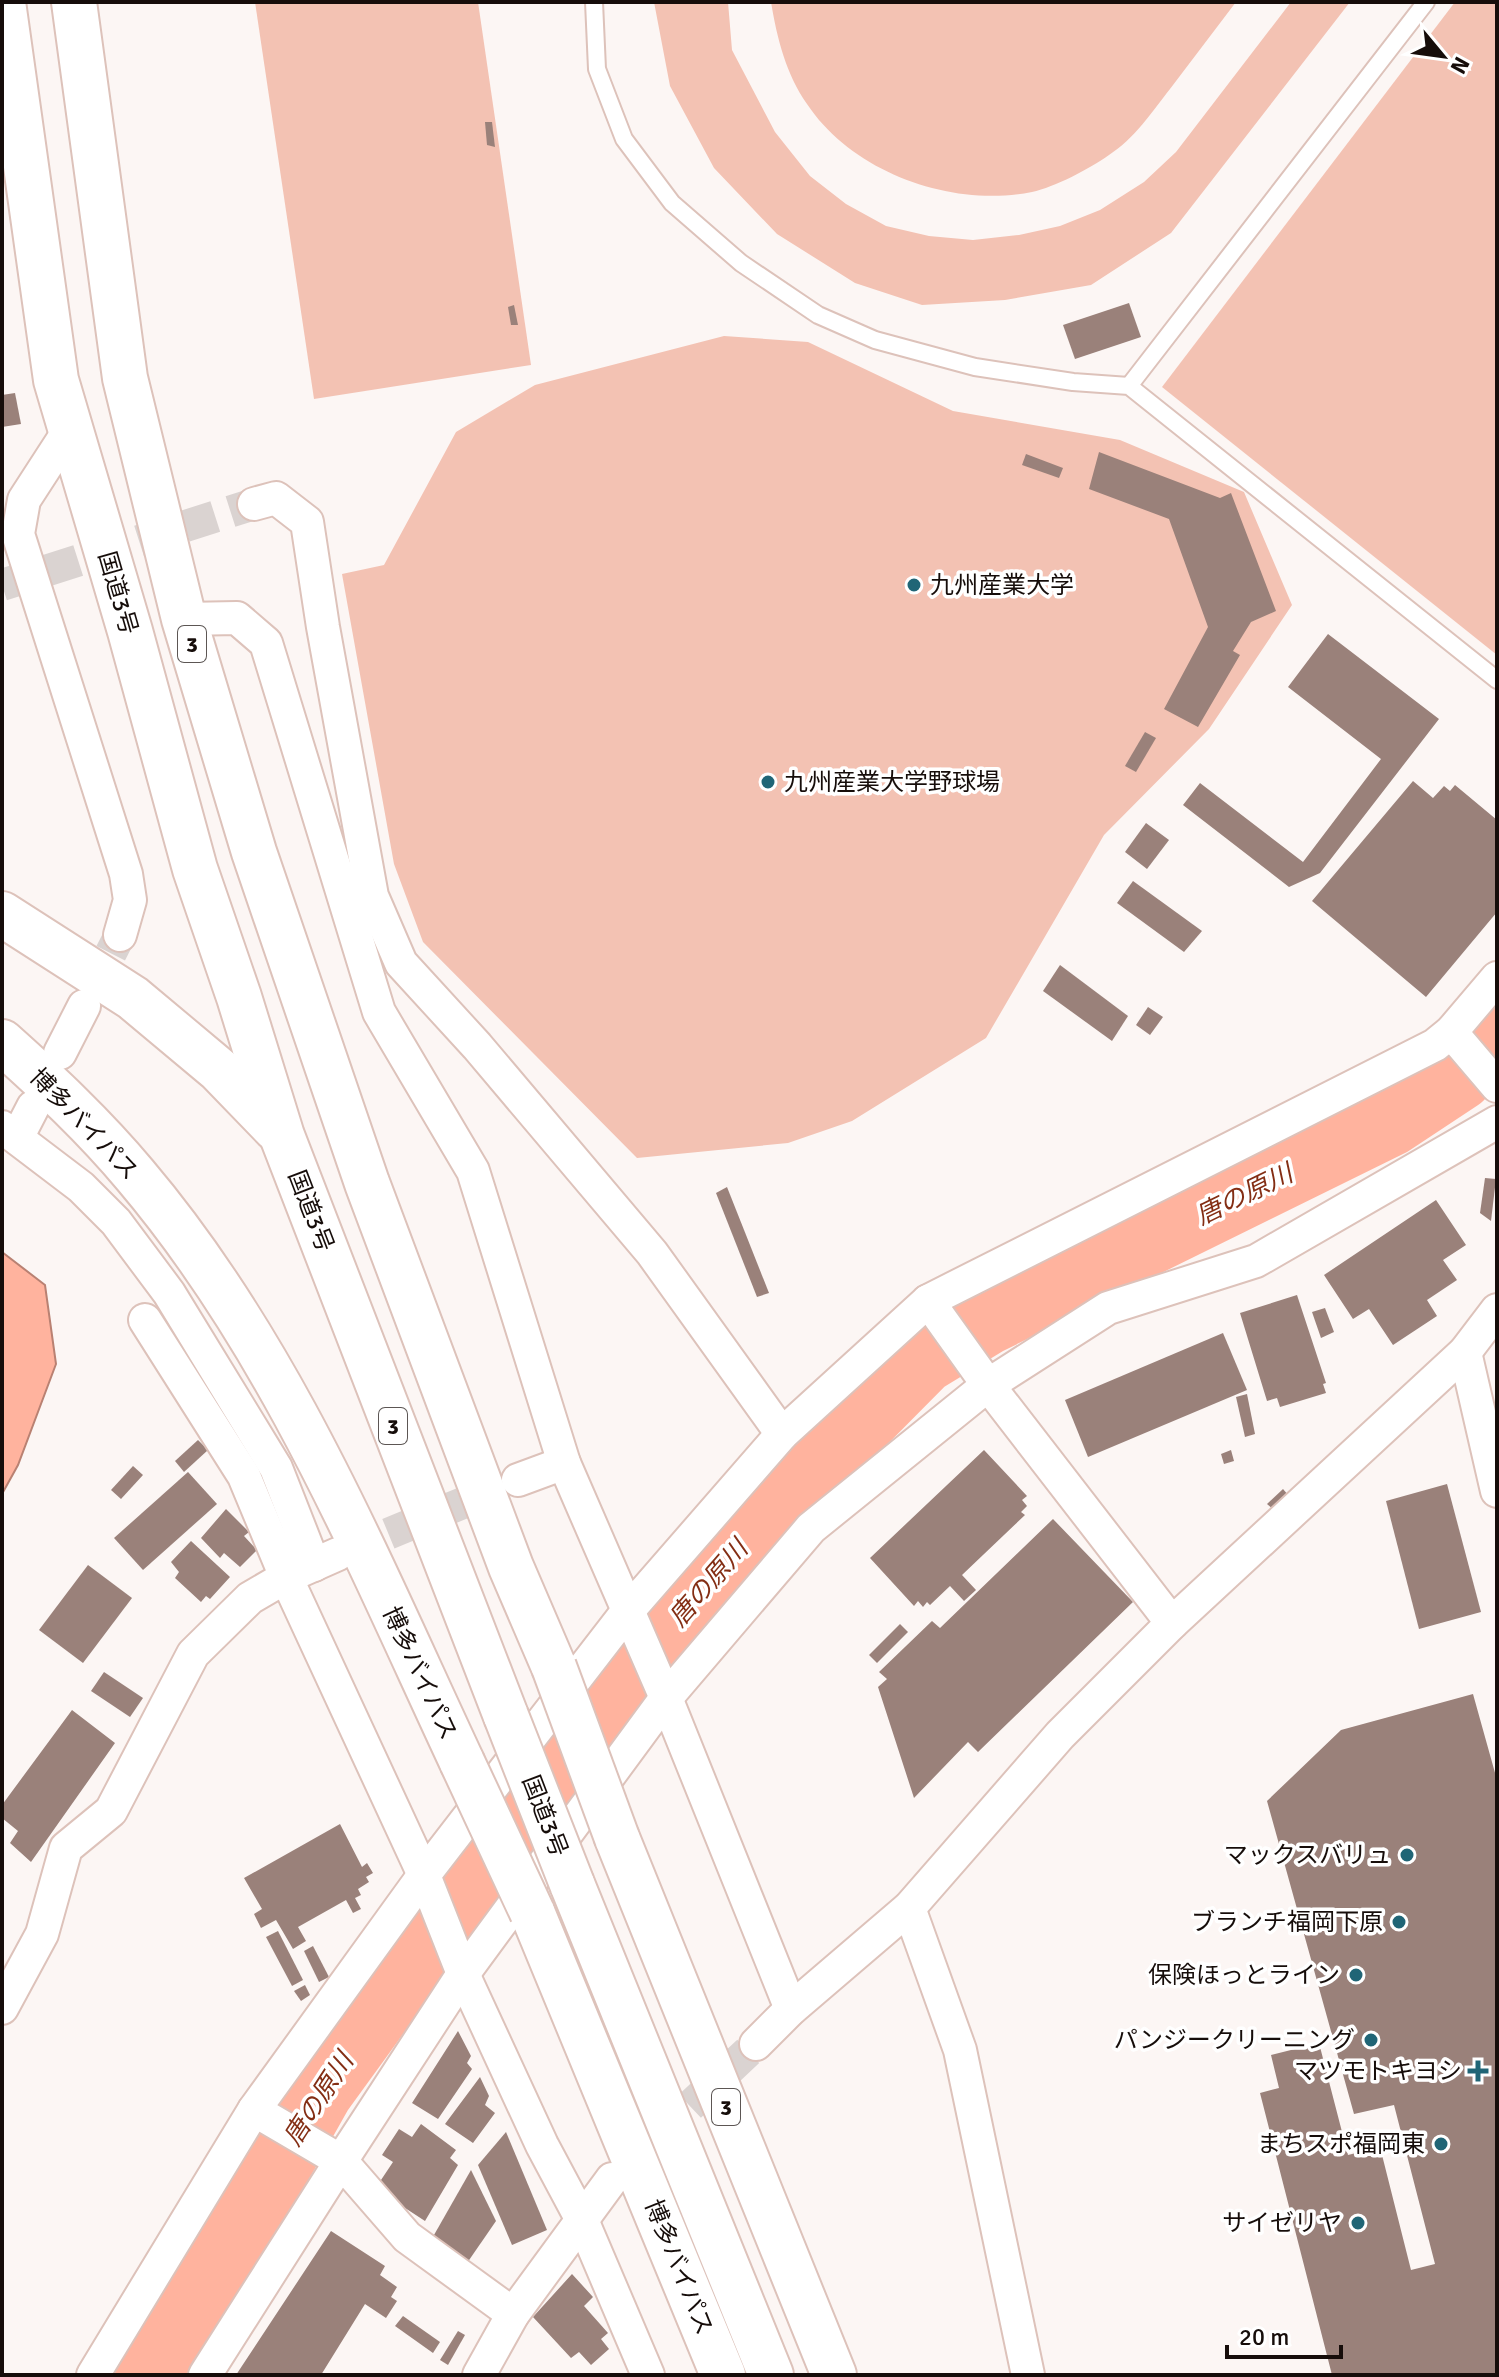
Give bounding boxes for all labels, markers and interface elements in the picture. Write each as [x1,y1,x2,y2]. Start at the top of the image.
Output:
north arrow [1403,16,1483,96]
text: N [1445,52,1476,79]
street label: 国道3号 [92,548,144,638]
place label: 九州産業大学 [930,570,1074,600]
marker: 九州産業大学 [905,576,923,594]
road number: 3 [178,626,206,662]
place label: 九州産業大学野球場 [784,767,1000,797]
marker: 九州産業大学野球場 [759,773,777,791]
street label: 博多バイパス [23,1062,145,1186]
water label: 唐の原川 [1191,1156,1301,1232]
street label: 国道3号 [282,1166,340,1256]
road number: 3 [379,1408,407,1444]
water label: 唐の原川 [663,1532,757,1633]
street label: 博多バイパス [376,1602,464,1744]
street label: 国道3号 [516,1771,574,1861]
place label: マックスバリュ [1224,1840,1391,1870]
marker: マックスバリュ [1398,1846,1416,1864]
place label: ブランチ福岡下原 [1191,1907,1383,1937]
marker: ブランチ福岡下原 [1390,1913,1408,1931]
place label: 保険ほっとライン [1148,1960,1340,1990]
marker: 保険ほっとライン [1347,1966,1365,1984]
place label: パンジークリーニング [1114,2025,1355,2055]
marker: パンジークリーニング [1362,2031,1380,2049]
water label: 唐の原川 [277,2045,362,2152]
place label: マツモトキヨシ [1294,2056,1462,2086]
marker: マツモトキヨシ [1469,2062,1487,2080]
road number: 3 [712,2089,740,2125]
place label: まちスポ福岡東 [1257,2129,1425,2159]
marker: まちスポ福岡東 [1432,2135,1450,2153]
street label: 博多バイパス [638,2195,720,2339]
place label: サイゼリヤ [1222,2208,1342,2238]
marker: サイゼリヤ [1349,2214,1367,2232]
scale bar [1227,2309,1341,2359]
text: 20 m [1239,2322,1289,2352]

